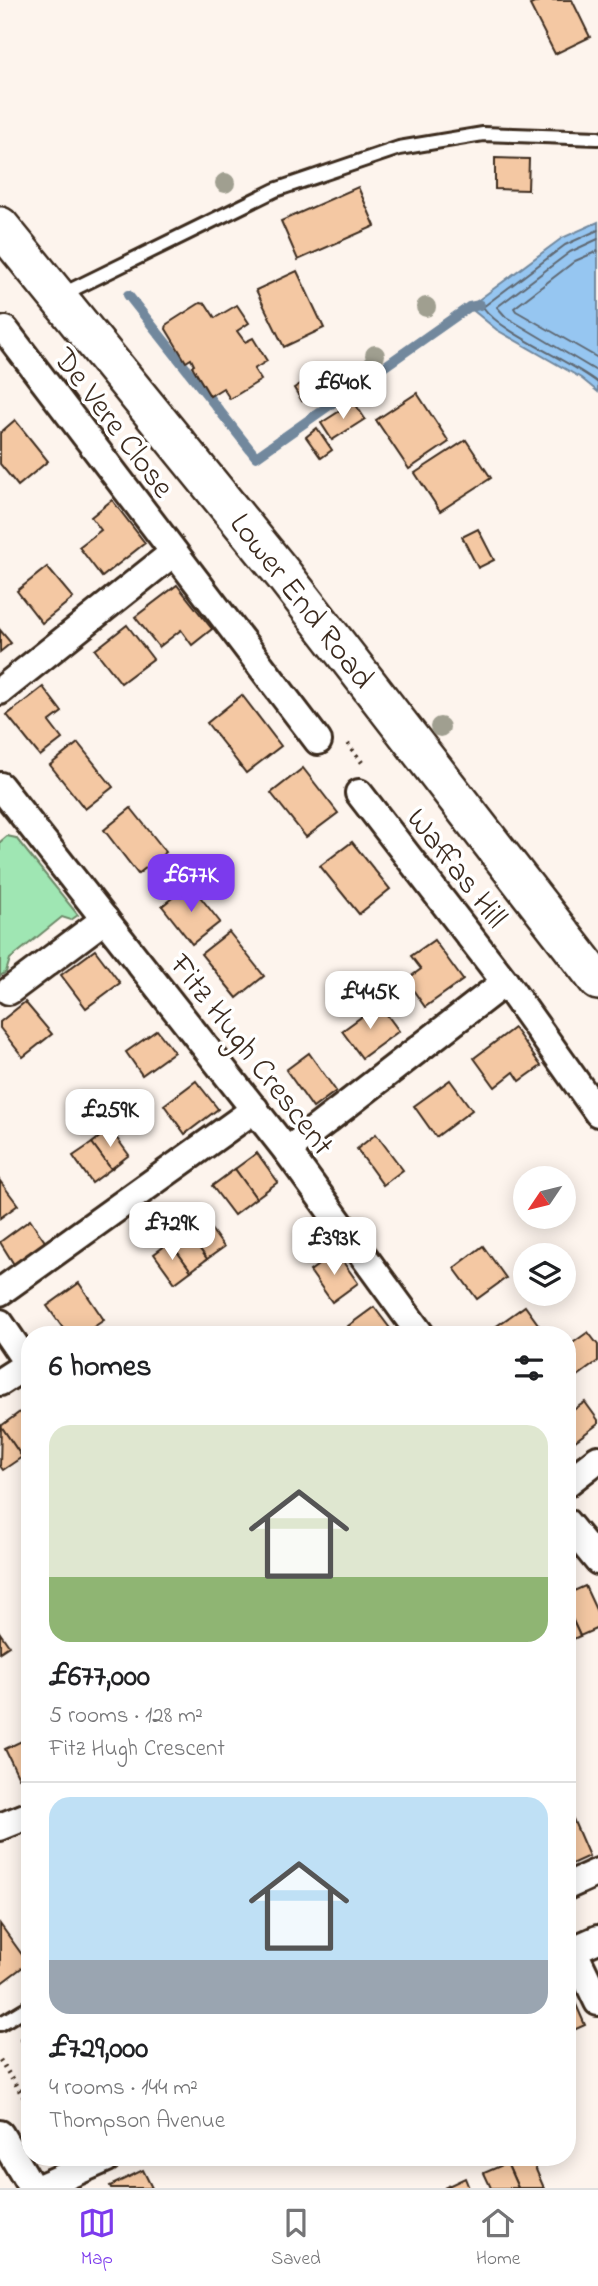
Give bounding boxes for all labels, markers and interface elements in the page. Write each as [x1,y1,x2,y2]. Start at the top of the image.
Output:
street label: De Vere Close [39,338,185,510]
pin: £640K [294,362,392,421]
text: £640K [315,367,371,400]
street label: Lower End Road [216,504,384,700]
street label: Waffas Hill [393,799,517,939]
pin: £677K [142,855,240,914]
text: £677K [164,860,218,893]
street label: Fitz Hugh Crescent [156,944,344,1167]
pin: £445K [321,972,419,1031]
text: £445K [341,977,399,1010]
pin: £259K [61,1090,159,1149]
text: £259K [81,1095,139,1128]
north arrow [513,1166,576,1228]
map controls [513,1166,576,1306]
pin: £729K [123,1202,221,1262]
text: £729K [145,1208,199,1241]
pin: £393K [285,1218,383,1277]
text: £393K [308,1223,360,1256]
button: layers [513,1243,576,1306]
text: 6 homes [49,1346,152,1390]
icon: filters [510,1349,548,1387]
icon: home [236,1471,362,1597]
text: £677,000 [49,1656,150,1700]
text: 5 rooms · 128 m² [49,1700,203,1733]
text: Fitz Hugh Crescent [49,1733,225,1766]
icon: home [236,1843,362,1969]
text: £729,000 [49,2028,148,2072]
text: 4 rooms · 144 m² [49,2072,198,2105]
text: Thompson Avenue [49,2105,225,2138]
tab: Map [78,2204,116,2273]
tab: Saved [271,2204,321,2273]
tab: Home [476,2204,520,2273]

